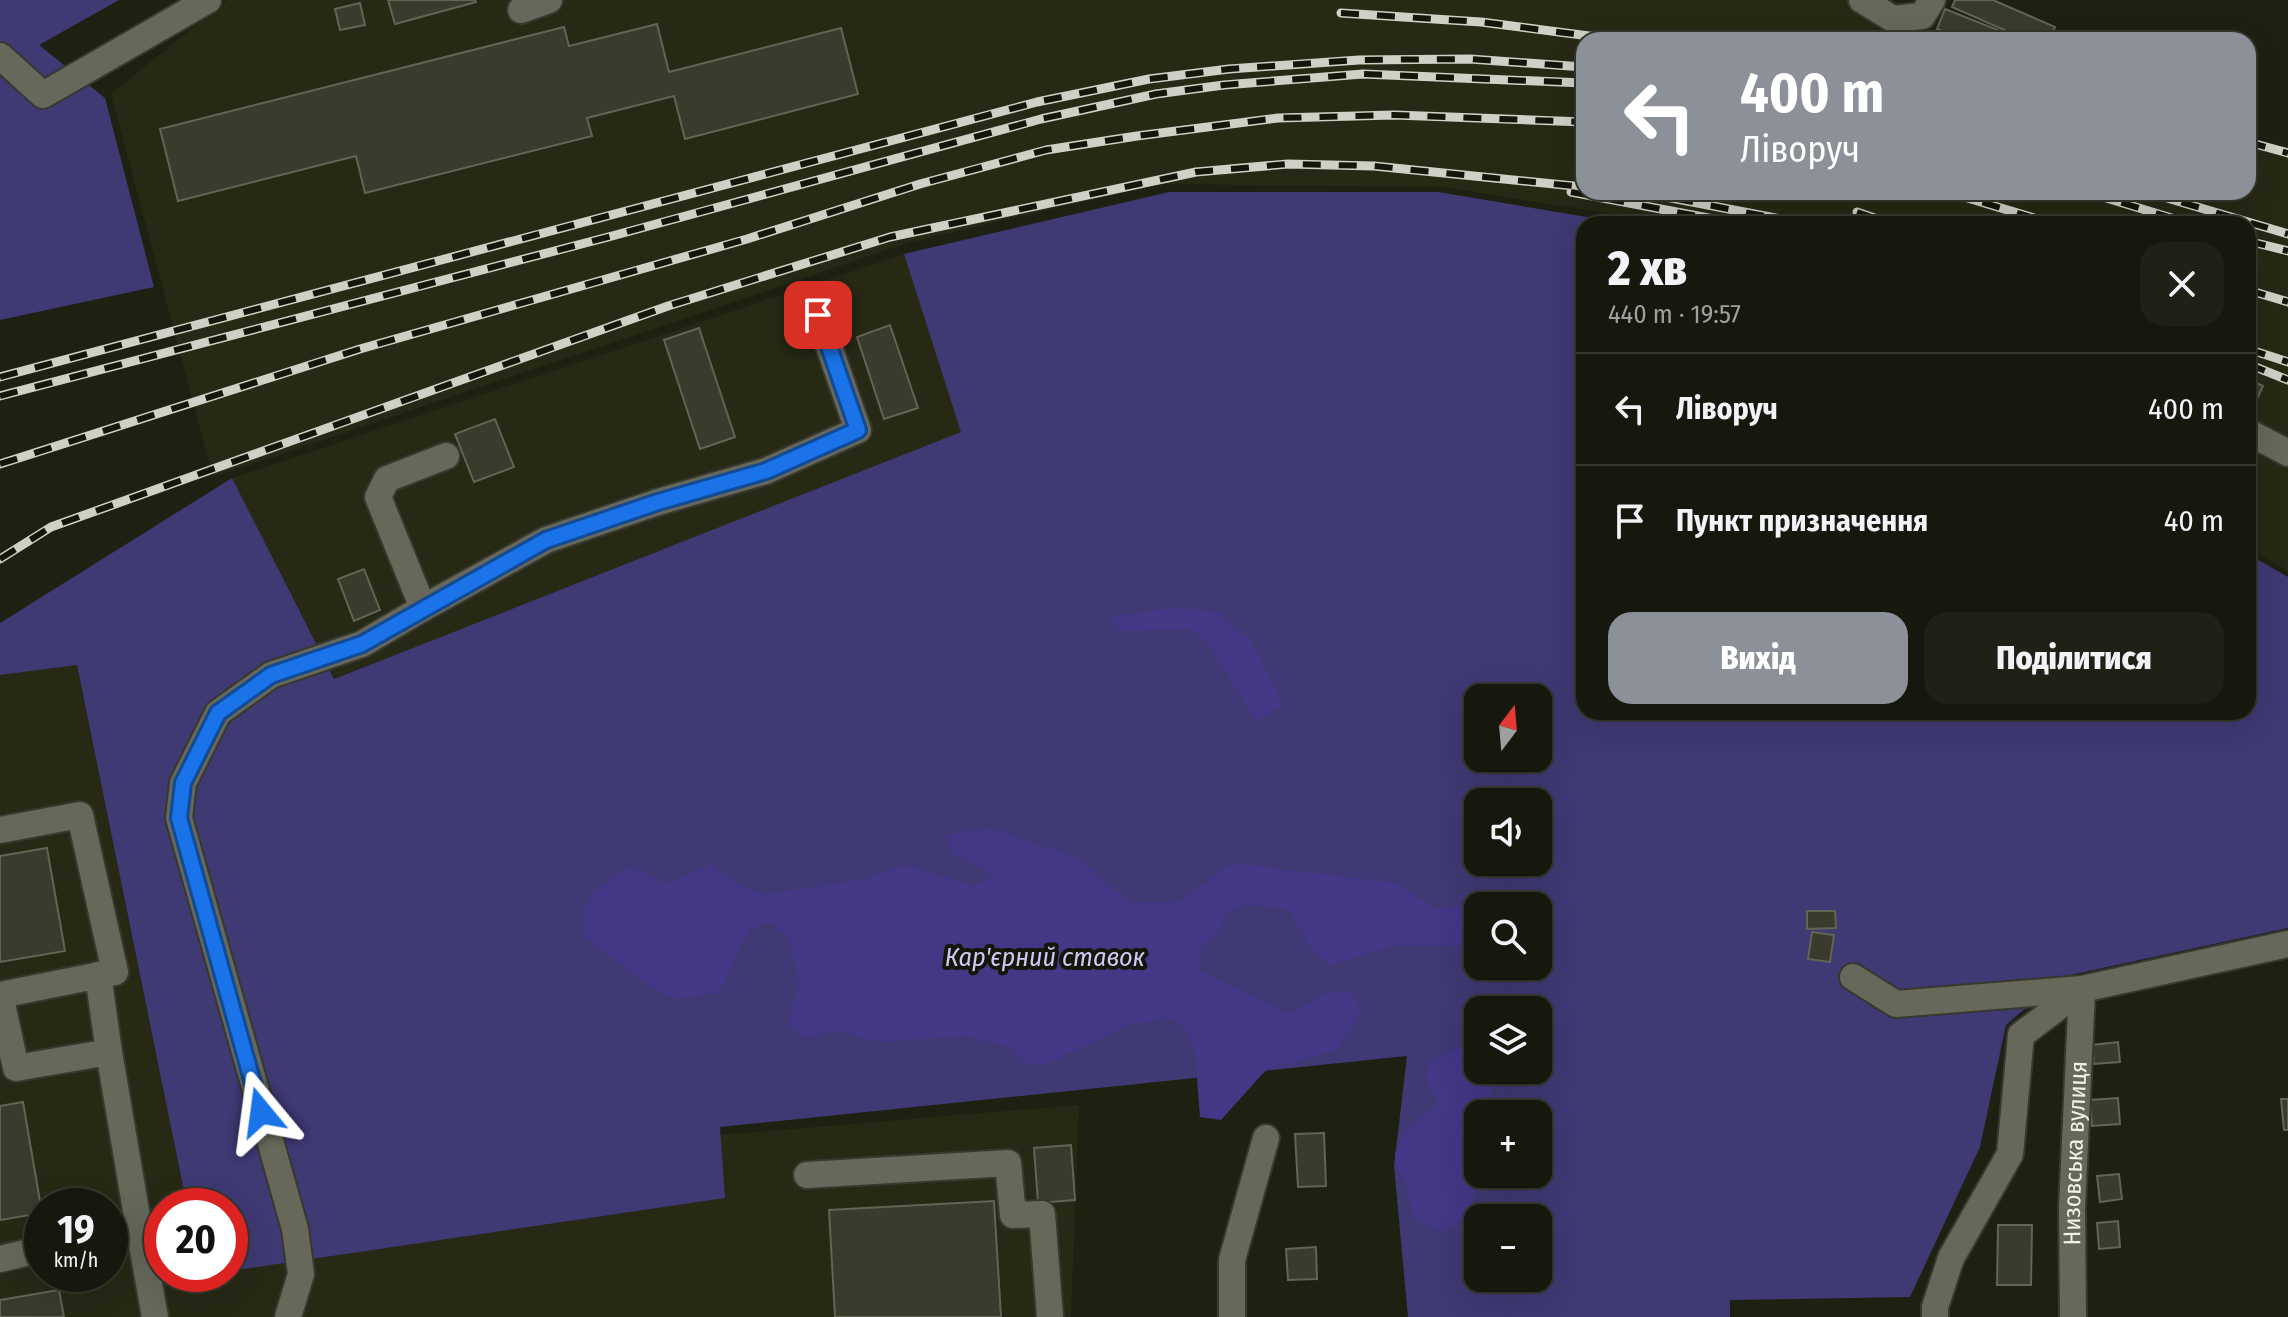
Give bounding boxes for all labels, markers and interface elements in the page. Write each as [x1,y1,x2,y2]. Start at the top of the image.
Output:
text: 400 m [1740,60,1884,127]
icon: left [1608,64,1712,168]
text: Ліворуч [1740,128,1860,172]
text: 2 хв [1608,240,1687,298]
button: close [2140,242,2224,326]
pin [784,281,852,349]
icon: arrive [796,293,840,337]
text: 440 m · 19:57 [1608,299,1741,330]
icon: left [1608,387,1652,431]
text: Ліворуч [1676,391,1778,427]
text: 400 m [2148,391,2224,427]
icon: arrive [1608,499,1652,543]
text: Пункт призначення [1676,503,1928,539]
text: 40 m [2164,503,2224,539]
button: Вихід [1608,612,1908,704]
button: Поділитися [1924,612,2224,704]
north arrow [1464,684,1552,772]
map controls [1464,684,1552,1292]
button: sound [1464,788,1552,876]
button: search [1464,892,1552,980]
water label: Кар'єрний ставок [945,942,1146,973]
button: layers [1464,996,1552,1084]
street label: Низовська вулиця [2058,1060,2093,1245]
position arrow [219,1070,303,1154]
button: + [1464,1100,1552,1188]
speed limit sign: 20 [144,1188,248,1292]
button: − [1464,1204,1552,1292]
text: 19 [57,1206,95,1254]
text: km/h [54,1248,98,1272]

